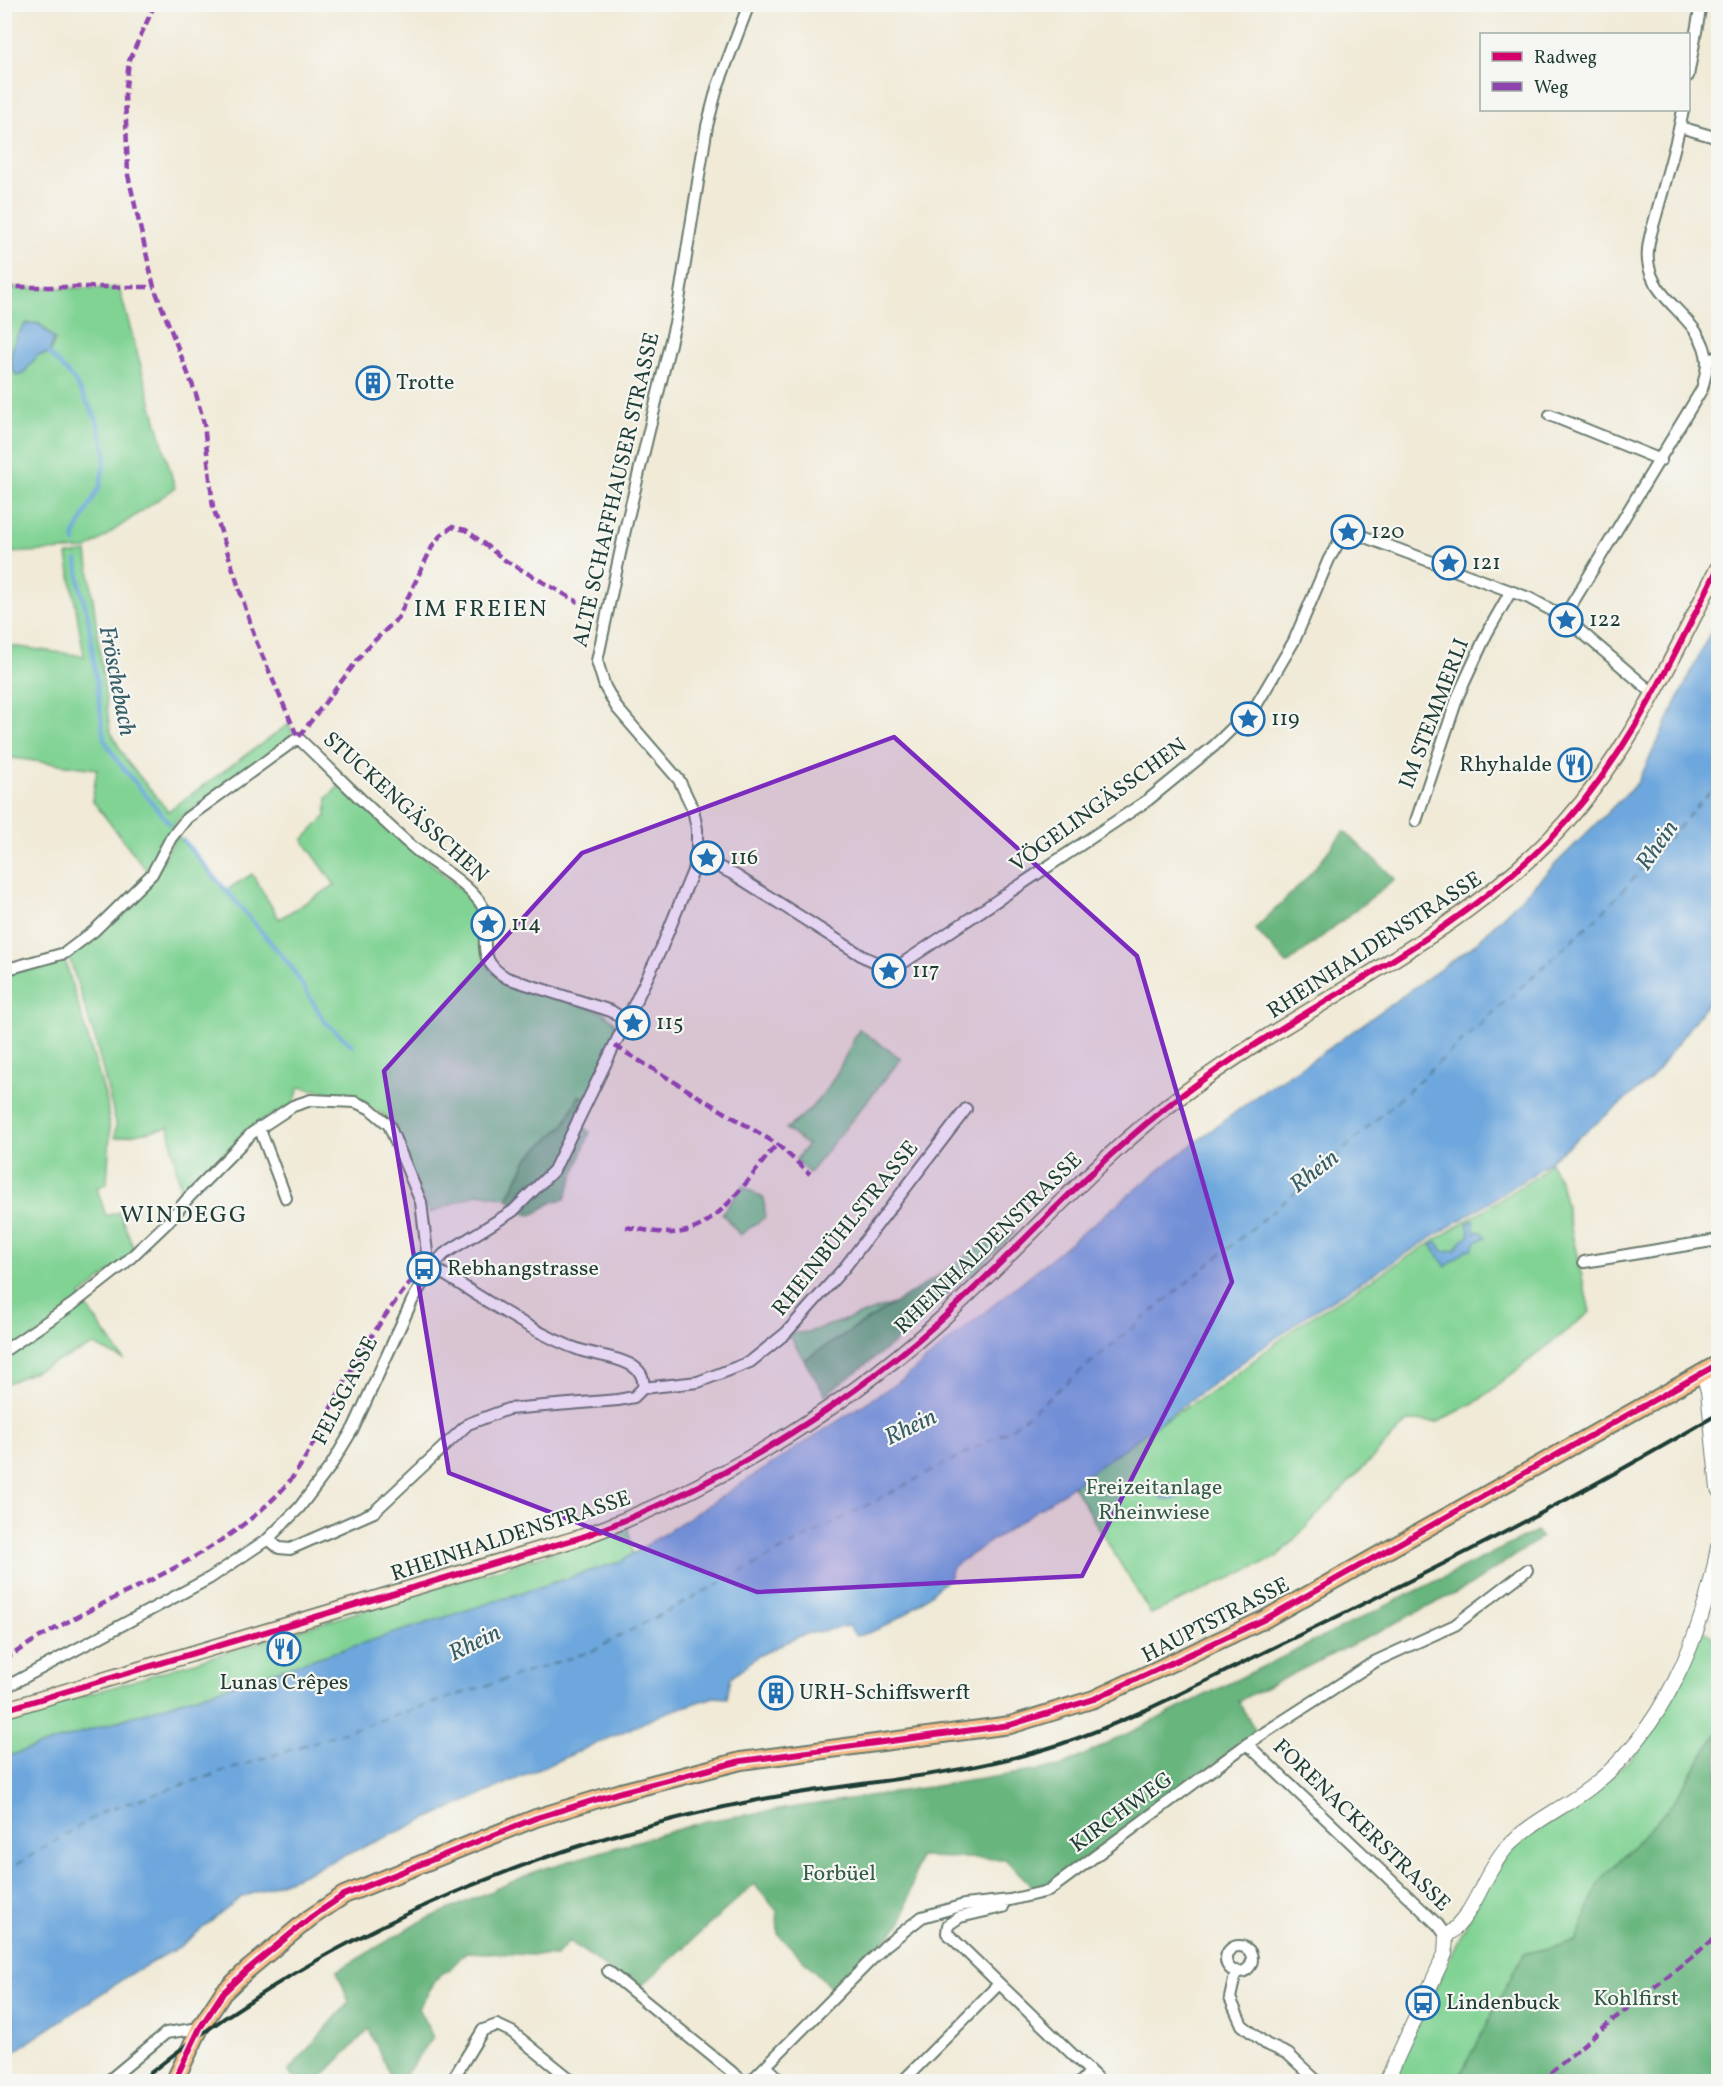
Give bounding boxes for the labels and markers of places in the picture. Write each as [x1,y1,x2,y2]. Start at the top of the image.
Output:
building icon: Trotte [355,365,391,401]
place label: Trotte [396,368,454,399]
place icon: 120 [1330,514,1366,550]
place label: 120 [1371,517,1404,548]
place icon: 121 [1431,545,1467,581]
place label: 121 [1472,548,1501,579]
place icon: 122 [1548,602,1584,638]
place label: 122 [1589,605,1621,636]
place icon: 119 [1230,701,1266,737]
place label: 119 [1271,704,1300,735]
restaurant icon: Rhyhalde [1557,747,1593,783]
place label: Rhyhalde [1459,750,1552,781]
place icon: 116 [689,840,725,876]
place label: 116 [730,843,758,874]
place icon: 114 [470,906,506,942]
place label: 114 [511,909,541,940]
place icon: 117 [871,953,907,989]
place label: 117 [912,956,940,987]
place icon: 115 [615,1005,651,1041]
place label: 115 [656,1008,684,1039]
bus stop icon: Rebhangstrasse [406,1251,442,1287]
place label: Rebhangstrasse [447,1254,599,1285]
restaurant icon: Lunas Crêpes [266,1631,302,1667]
place label: Lunas Crêpes [219,1668,349,1699]
building icon: URH-Schiffswerft [758,1675,794,1711]
place label: URH-Schiffswerft [799,1678,970,1709]
bus stop icon: Lindenbuck [1405,1985,1441,2021]
place label: Lindenbuck [1446,1988,1560,2019]

